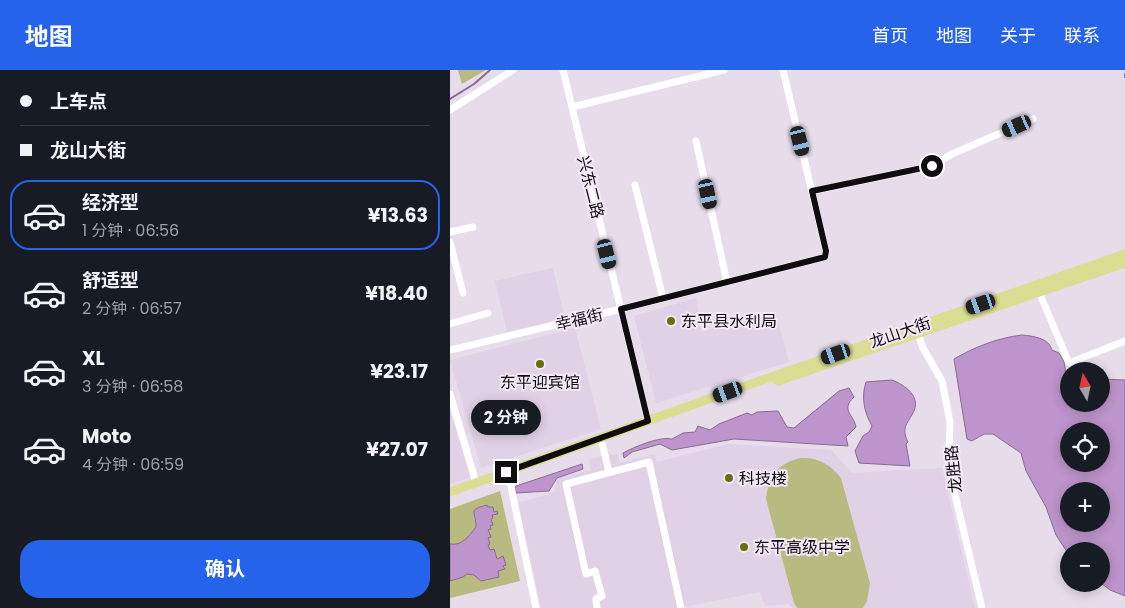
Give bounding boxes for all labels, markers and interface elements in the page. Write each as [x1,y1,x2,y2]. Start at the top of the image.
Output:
text: 地图 [25,20,73,53]
text: 首页 [872,23,908,48]
text: 地图 [936,23,972,48]
text: 关于 [1000,23,1036,48]
text: 联系 [1064,23,1100,48]
text: 上车点 [50,88,107,115]
car [1000,113,1033,139]
car [789,125,810,157]
text: 龙山大街 [50,137,126,164]
street label: 兴东二路 [572,153,609,221]
route start [921,155,943,177]
car [697,178,718,210]
text: 经济型 [82,189,139,216]
icon: car [22,193,67,238]
text: ¥13.63 [368,202,428,229]
text: 1 分钟 · 06:56 [82,219,179,242]
car [596,238,617,270]
text: 舒适型 [82,267,139,294]
icon: car [22,271,67,316]
text: ¥18.40 [365,280,428,307]
car [964,292,997,316]
text: 2 分钟 · 06:57 [82,297,182,320]
street label: 幸福街 [553,303,605,336]
place label: 东平县水利局 [681,310,777,333]
street label: 龙山大街 [866,311,934,354]
marker: 东平县水利局 [665,315,677,327]
car [819,342,852,366]
text: XL [82,345,105,372]
icon: car [22,349,67,394]
text: ¥23.17 [370,358,428,385]
marker: 东平迎宾馆 [534,358,546,370]
north arrow [1060,362,1110,412]
map controls [1060,362,1110,592]
place label: 东平迎宾馆 [500,371,580,394]
text: 3 分钟 · 06:58 [82,375,183,398]
car [711,380,744,404]
callout: 2 分钟 [471,400,541,434]
text: 2 分钟 [484,406,528,429]
button: locate [1060,422,1110,472]
text: Moto [82,423,131,450]
icon: car [22,427,67,472]
text: ¥27.07 [366,436,428,463]
street label: 龙胜路 [940,444,967,494]
text: 4 分钟 · 06:59 [82,453,184,476]
route end [495,461,517,483]
place label: 科技楼 [739,467,787,490]
marker: 科技楼 [723,472,735,484]
button: + [1060,482,1110,532]
place label: 东平高级中学 [754,536,850,559]
button: 确认 [20,540,430,598]
marker: 东平高级中学 [738,541,750,553]
button: − [1060,542,1110,592]

